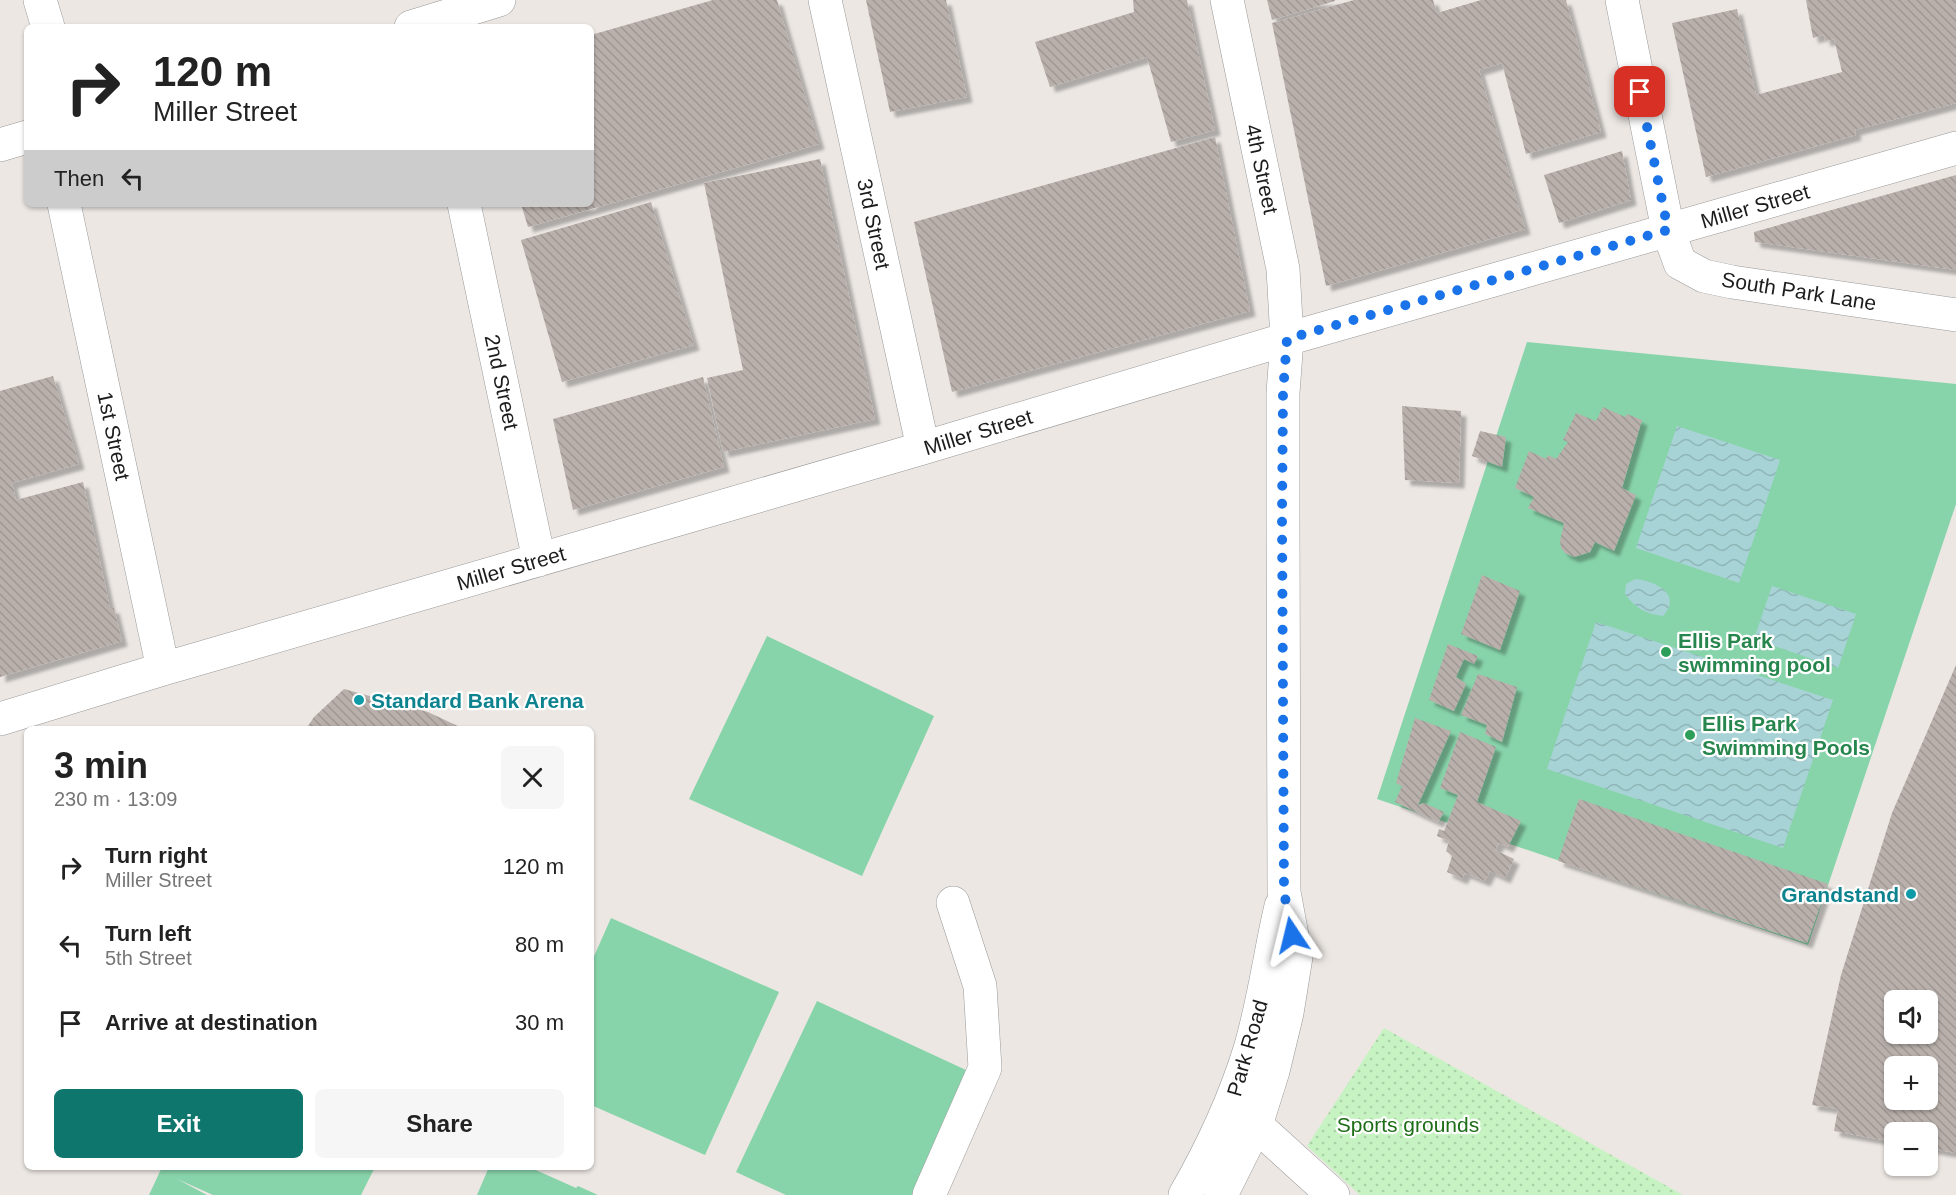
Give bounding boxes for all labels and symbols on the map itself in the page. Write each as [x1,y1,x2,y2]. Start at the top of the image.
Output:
pin [1614,66,1665,117]
street label: 4th Street [1241,122,1283,216]
street label: 3rd Street [853,177,895,272]
street label: Miller Street [1698,179,1812,232]
street label: South Park Lane [1720,267,1878,315]
street label: 2nd Street [481,332,523,432]
street label: 1st Street [93,390,135,483]
street label: Miller Street [921,405,1035,459]
street label: Miller Street [454,541,568,594]
place label: Ellis Park swimming pool [1678,629,1831,676]
marker: Ellis Park swimming pool [1659,645,1673,659]
place label: Standard Bank Arena [371,689,584,712]
marker: Standard Bank Arena [352,693,366,707]
place label: Ellis Park Swimming Pools [1702,712,1870,759]
marker: Ellis Park Swimming Pools [1683,728,1697,742]
place label: Grandstand [1781,883,1899,906]
marker: Grandstand [1904,887,1918,901]
position arrow [1260,903,1324,967]
street label: Park Road [1222,997,1272,1099]
park label: Sports grounds [1337,1113,1479,1136]

